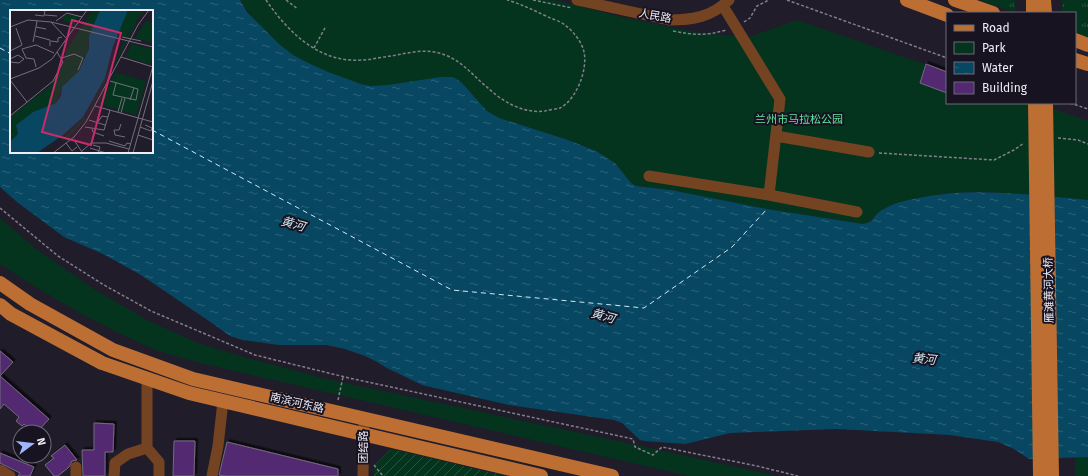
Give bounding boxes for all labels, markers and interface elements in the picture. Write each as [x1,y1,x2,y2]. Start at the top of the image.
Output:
street label: 人民路 [638,7,672,25]
inset map [10,10,153,153]
legend [946,12,1076,104]
text: Road [982,21,1010,35]
text: Park [982,41,1006,55]
text: Water [982,61,1014,75]
text: Building [982,81,1028,95]
park label: 兰州市马拉松公园 [755,113,843,126]
water label: 黄河 [280,214,308,235]
street label: 雁滩黄河大桥 [1042,257,1056,323]
water label: 黄河 [590,306,618,327]
water label: 黄河 [911,351,939,367]
street label: 南滨河东路 [269,390,325,416]
north arrow [12,424,52,464]
street label: 团结路 [357,431,370,464]
text: N [34,436,48,447]

